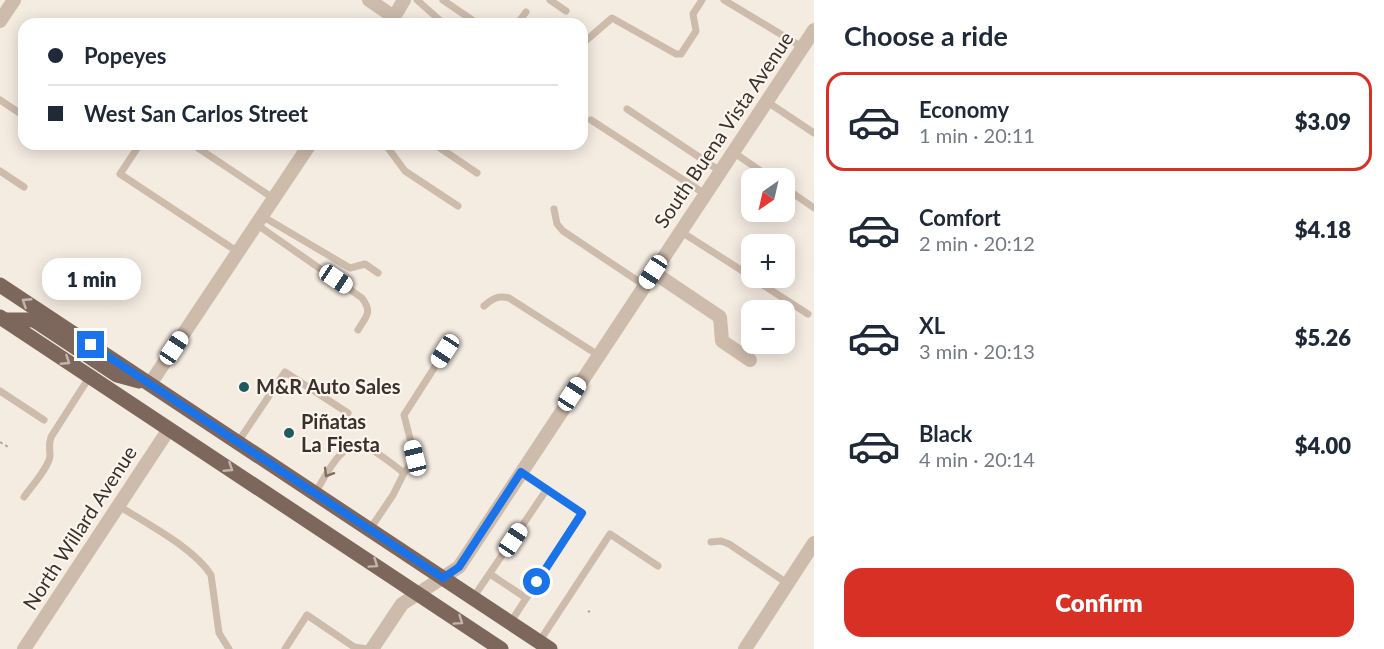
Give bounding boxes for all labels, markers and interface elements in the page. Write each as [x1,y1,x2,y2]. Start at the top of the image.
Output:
text: Choose a ride [844,19,1008,52]
street label: South Buena Vista Avenue [649,27,798,232]
text: Popeyes [84,42,166,69]
icon: car [847,95,901,149]
text: Economy [919,96,1009,123]
text: West San Carlos Street [84,100,308,127]
text: $3.09 [1295,108,1351,135]
text: 1 min · 20:11 [919,123,1035,147]
north arrow [741,168,795,222]
map controls [741,168,795,354]
icon: car [847,203,901,257]
text: Comfort [919,204,1001,231]
text: $4.18 [1295,216,1351,243]
text: 2 min · 20:12 [919,231,1035,255]
button: + [741,234,795,288]
car [636,252,670,292]
callout: 1 min [42,258,140,300]
car [316,261,356,297]
text: 1 min [67,267,116,291]
one-way arrow [22,298,32,310]
button: − [741,300,795,354]
icon: car [847,311,901,365]
text: XL [919,312,945,339]
text: $5.26 [1295,324,1351,351]
car [156,328,192,368]
route end [77,331,104,358]
car [428,331,462,371]
text: 3 min · 20:13 [919,339,1035,363]
one-way arrow [60,353,71,364]
place label: M&R Auto Sales [256,374,401,398]
car [555,374,589,414]
marker: M&R Auto Sales [237,380,251,394]
place label: Piñatas La Fiesta [301,409,380,456]
icon: car [847,419,901,473]
text: Black [919,420,972,447]
marker: Piñatas La Fiesta [282,426,296,440]
text: $4.00 [1295,432,1351,459]
car [402,438,428,478]
street label: North Willard Avenue [17,441,141,614]
text: 4 min · 20:14 [919,447,1035,471]
one-way arrow [223,461,233,473]
one-way arrow [323,467,335,477]
car [495,520,531,560]
one-way arrow [367,557,378,568]
route start [523,568,550,595]
button: Confirm [844,568,1354,637]
one-way arrow [453,614,464,625]

